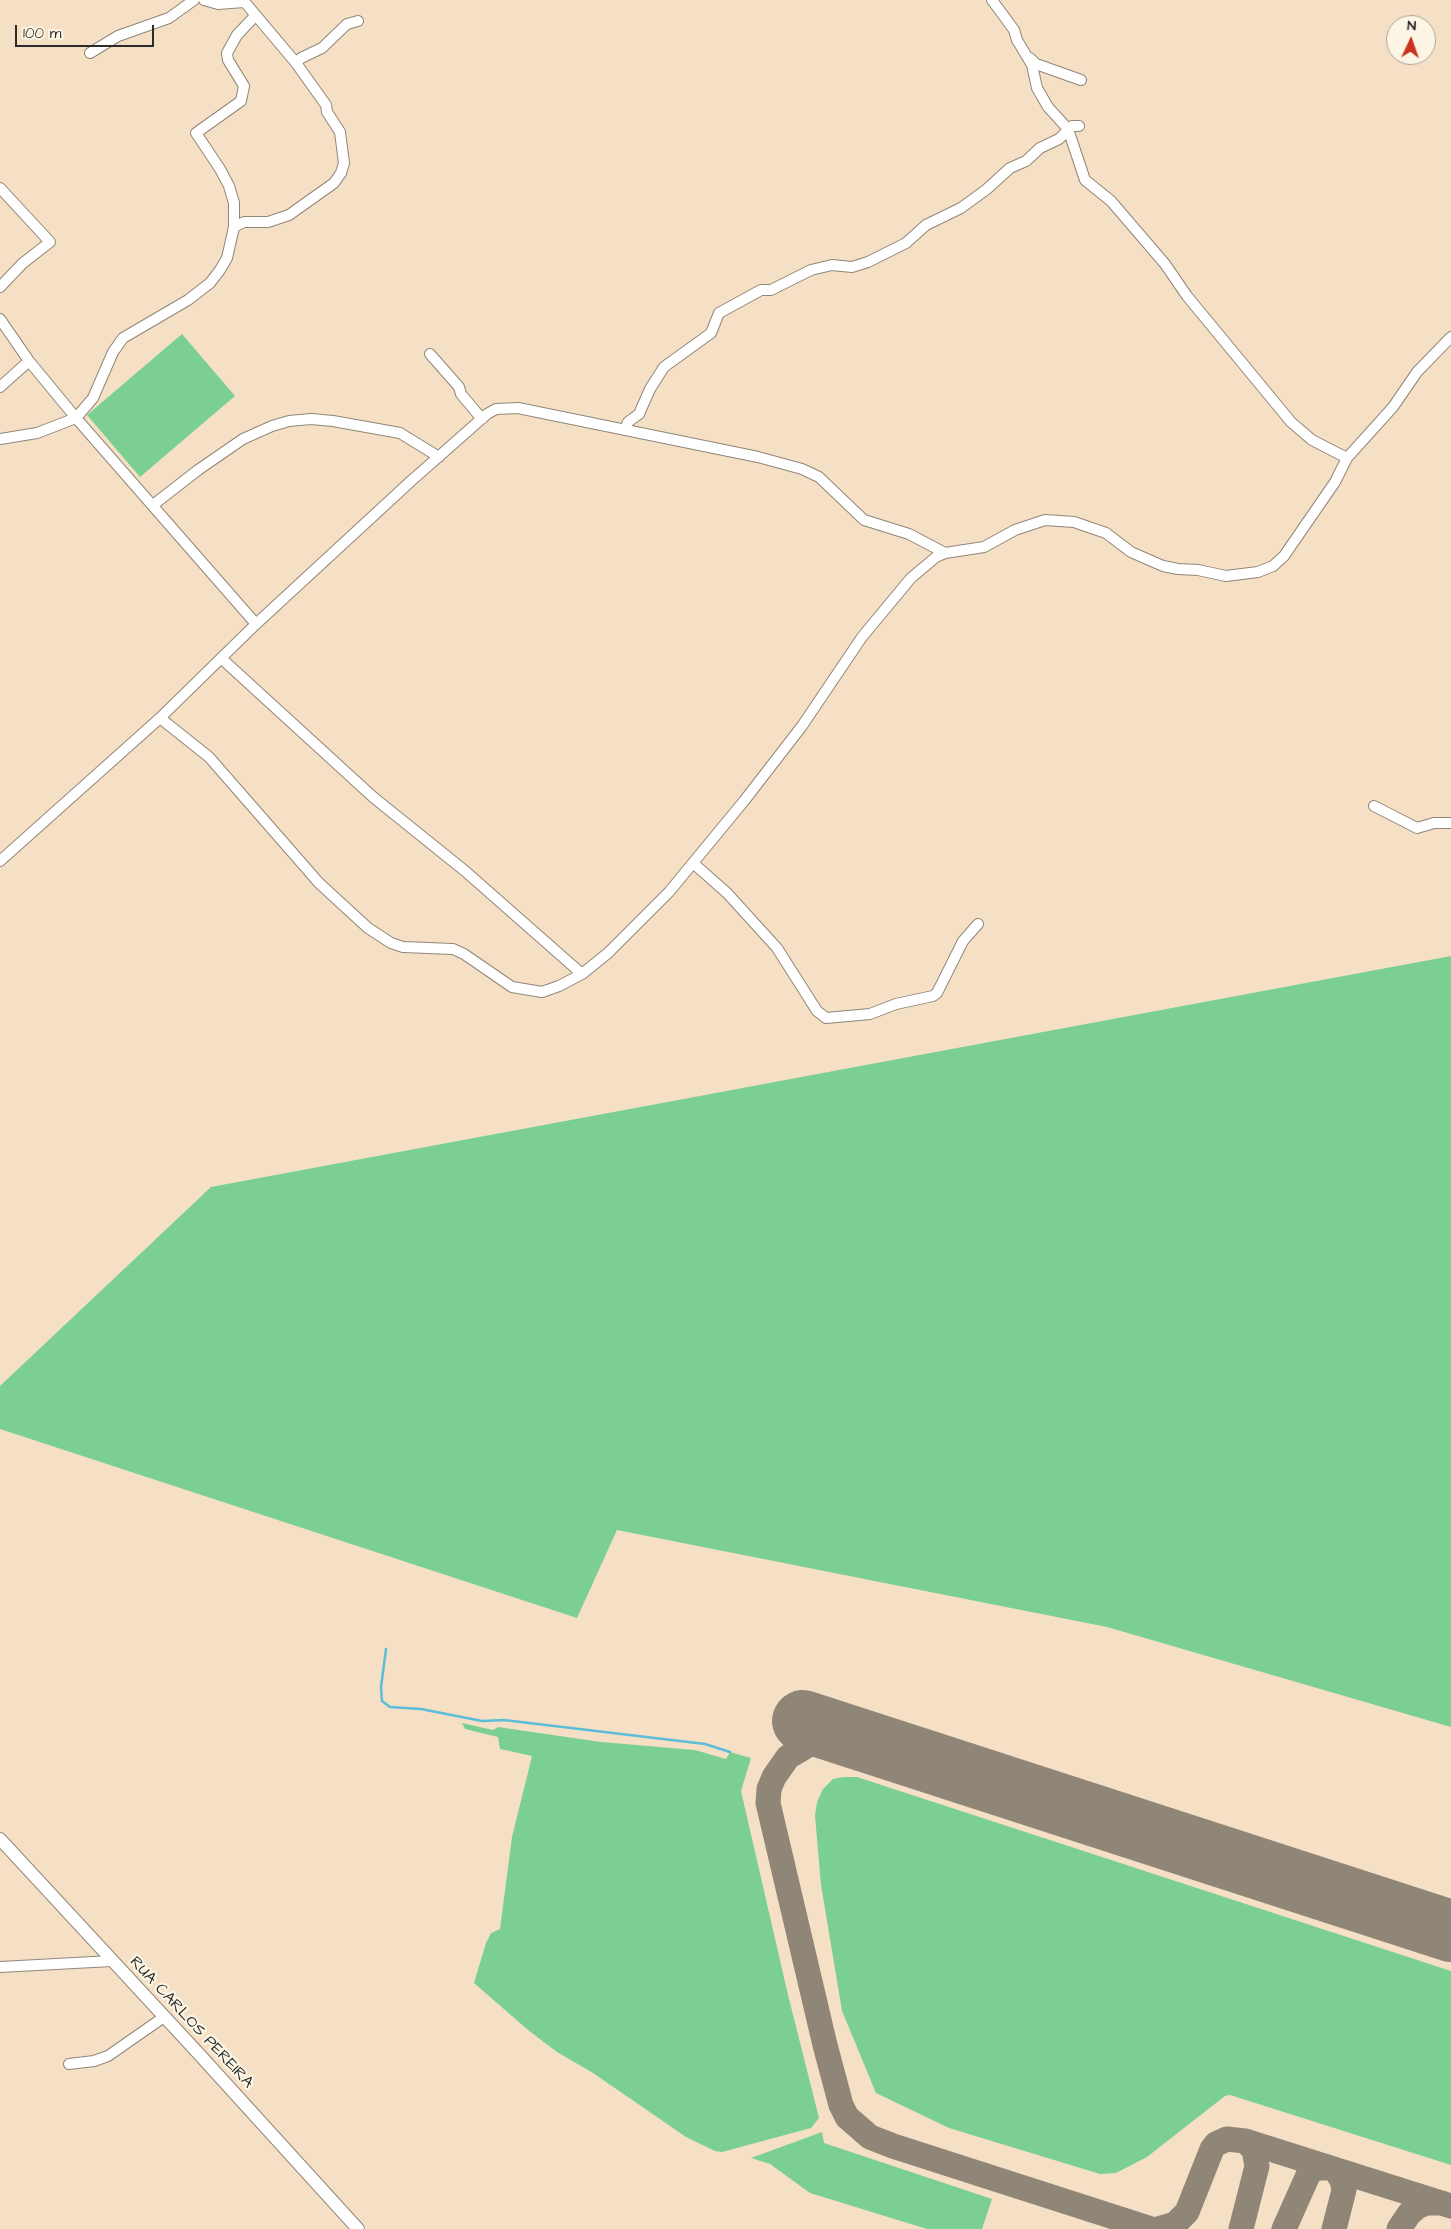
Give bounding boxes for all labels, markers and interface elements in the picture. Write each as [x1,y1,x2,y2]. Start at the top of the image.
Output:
scale bar [18,15,156,47]
north arrow [1386,15,1436,65]
text: N [1407,16,1417,36]
text: 100 m [23,23,62,44]
street label: RUA CARLOS PEREIRA [125,1953,257,2093]

